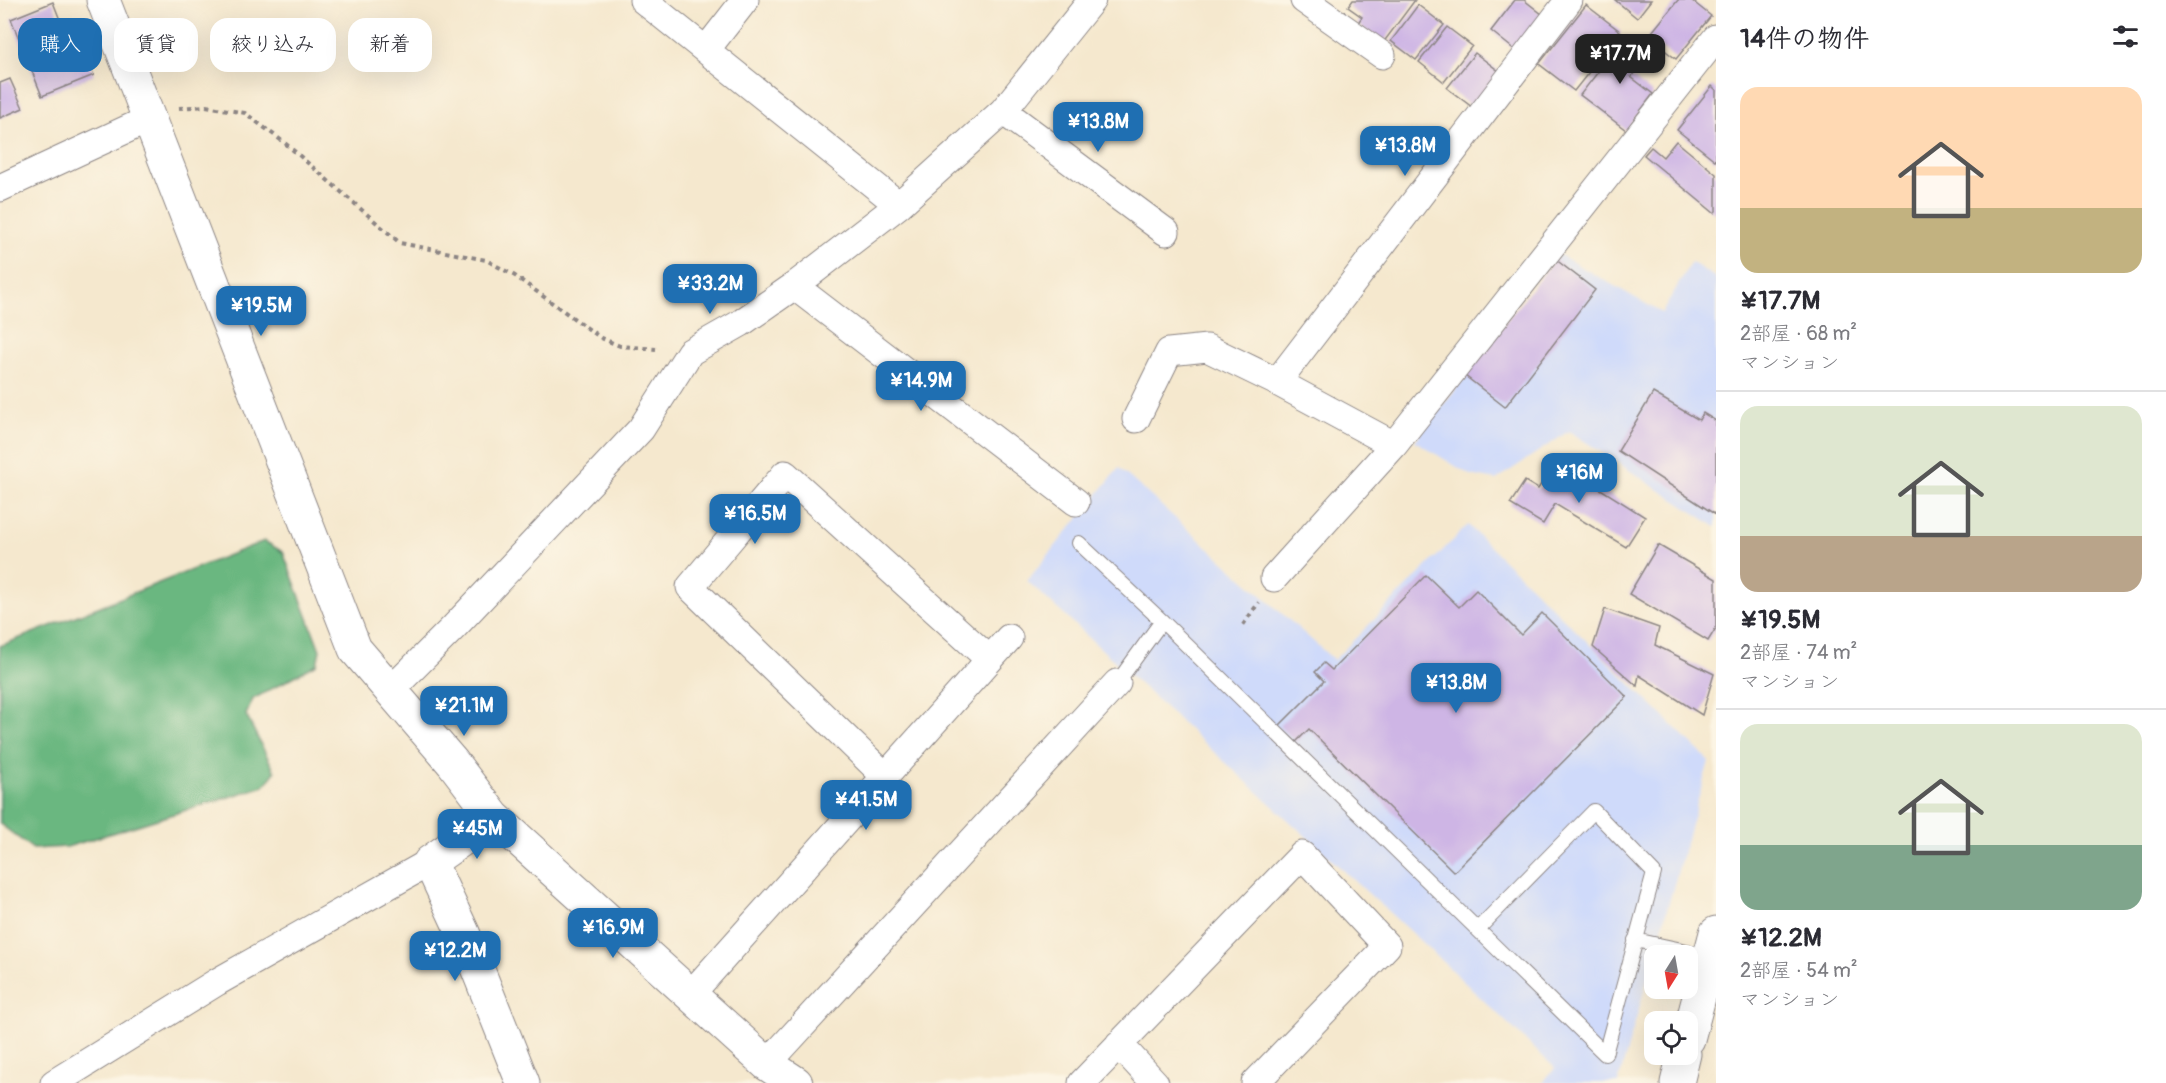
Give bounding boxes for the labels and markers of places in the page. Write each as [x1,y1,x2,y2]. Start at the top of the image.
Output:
pin: ¥17.7M [1571,34,1669,85]
pin: ¥13.8M [1049,102,1147,153]
pin: ¥13.8M [1356,126,1454,177]
pin: ¥33.2M [661,264,759,315]
pin: ¥19.5M [212,286,310,337]
pin: ¥14.9M [872,361,970,412]
pin: ¥16M [1543,453,1615,504]
pin: ¥16.5M [706,494,804,545]
pin: ¥13.8M [1407,663,1505,714]
pin: ¥21.1M [415,686,513,737]
pin: ¥41.5M [817,780,915,831]
pin: ¥45M [441,809,513,860]
pin: ¥16.9M [564,908,662,959]
pin: ¥12.2M [406,931,504,982]

